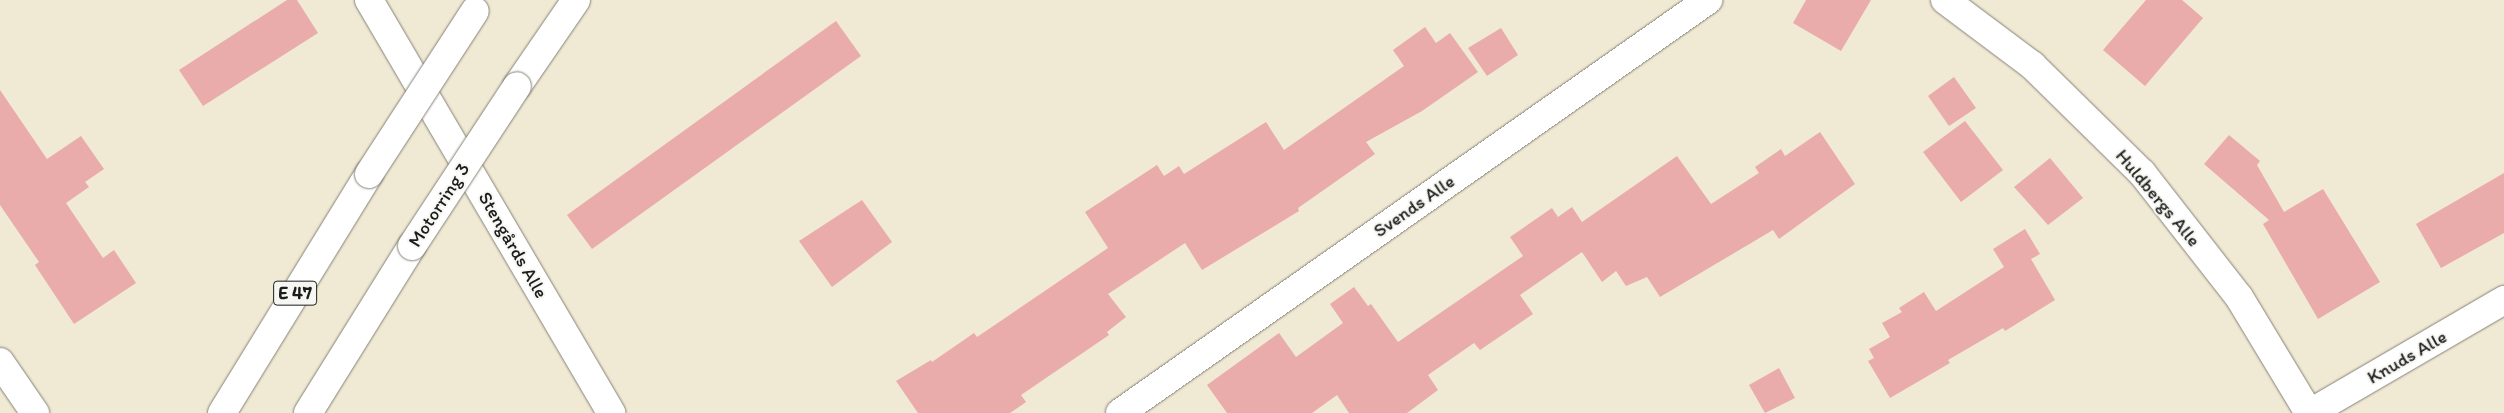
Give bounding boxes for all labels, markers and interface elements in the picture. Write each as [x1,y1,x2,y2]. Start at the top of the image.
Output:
street label: Huldbergs Alle [2111,145,2205,251]
street label: Motorring 3 [403,159,475,251]
street label: Svends Alle [1369,170,1459,242]
street label: Stengårds Alle [473,188,553,302]
road number: E 47 [272,278,318,308]
street label: Knuds Alle [2363,325,2451,389]

